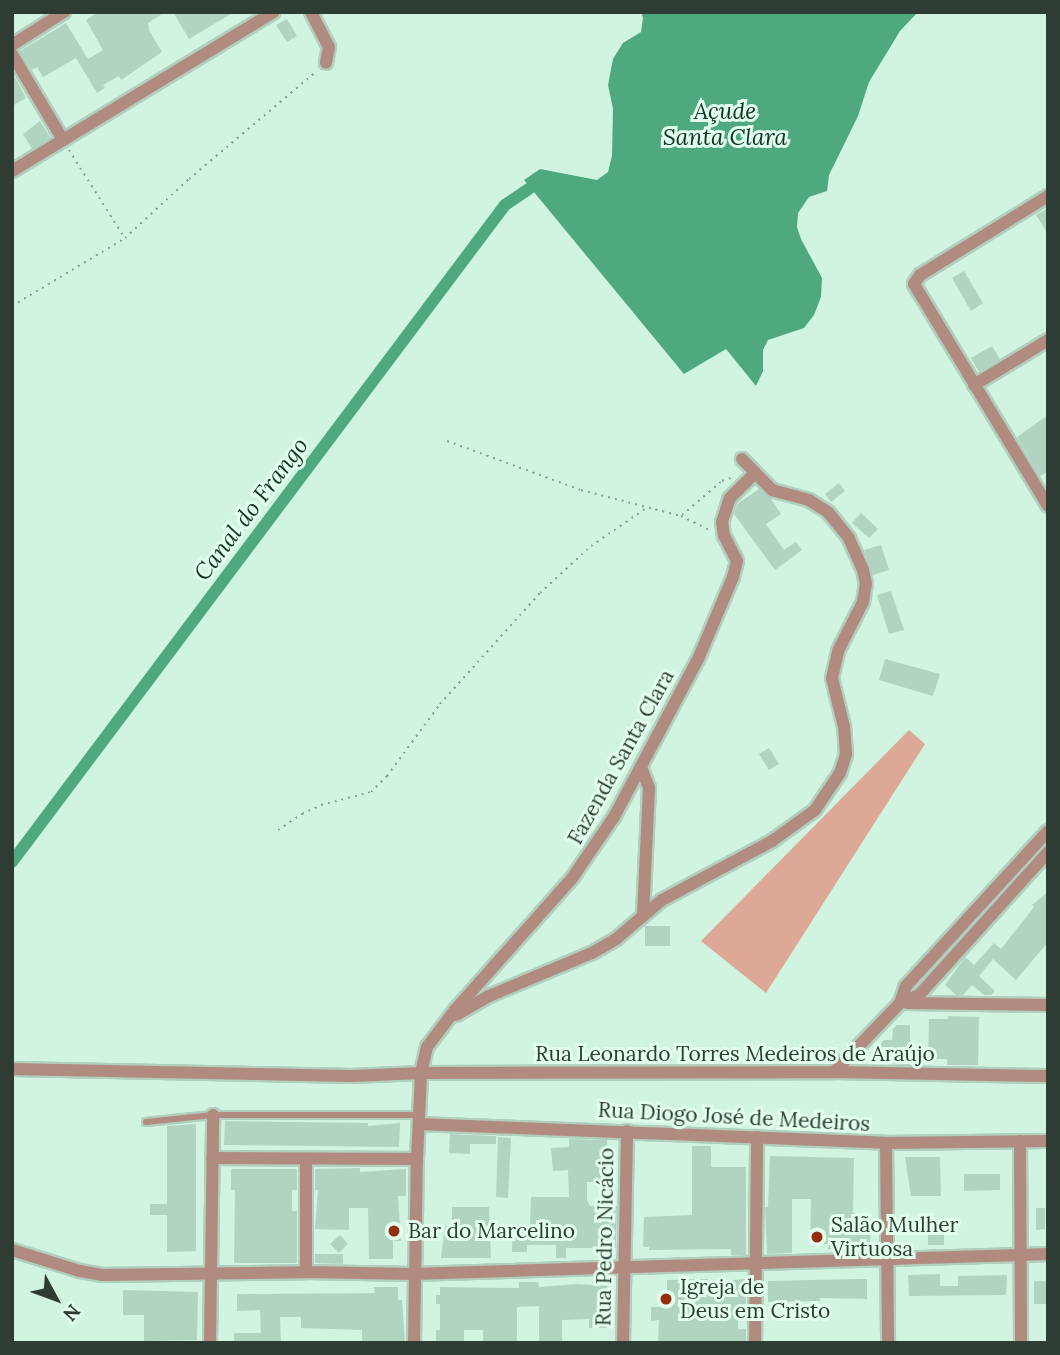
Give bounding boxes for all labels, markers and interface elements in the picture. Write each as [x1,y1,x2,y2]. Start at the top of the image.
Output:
water label: Açude Santa Clara [663,97,787,151]
water label: Canal do Frango [188,432,314,586]
street label: Fazenda Santa Clara [562,665,680,849]
street label: Rua Leonardo Torres Medeiros de Araújo [535,1041,935,1067]
street label: Rua Diogo José de Medeiros [597,1097,871,1137]
street label: Rua Pedro Nicácio [591,1148,619,1326]
place label: Salão Mulher Virtuosa [831,1212,959,1262]
place label: Bar do Marcelino [408,1218,575,1244]
marker: Bar do Marcelino [386,1223,402,1239]
marker: Salão Mulher Virtuosa [809,1229,825,1245]
north arrow [21,1264,91,1334]
place label: Igreja de Deus em Cristo [680,1274,830,1324]
marker: Igreja de Deus em Cristo [658,1291,674,1307]
text: N [58,1299,86,1326]

